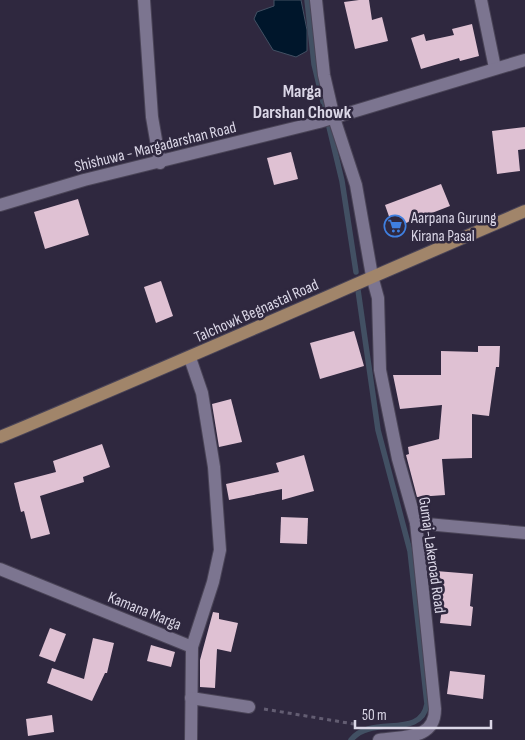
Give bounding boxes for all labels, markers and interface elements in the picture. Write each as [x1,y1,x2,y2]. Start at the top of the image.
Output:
district label: Marga Darshan Chowk [253,81,352,123]
street label: Shishuwa - Margadarshan Road [73,118,238,177]
place label: Aarpana Gurung Kirana Pasal [410,209,496,246]
supermarket icon: Aarpana Gurung Kirana Pasal [383,214,407,238]
street label: Talchowk Begnastal Road [192,275,322,347]
street label: Gumaj-Lakeroad Road [414,496,449,615]
street label: Kamana Marga [105,588,184,635]
scale bar [355,698,491,730]
text: 50 m [362,706,387,725]

